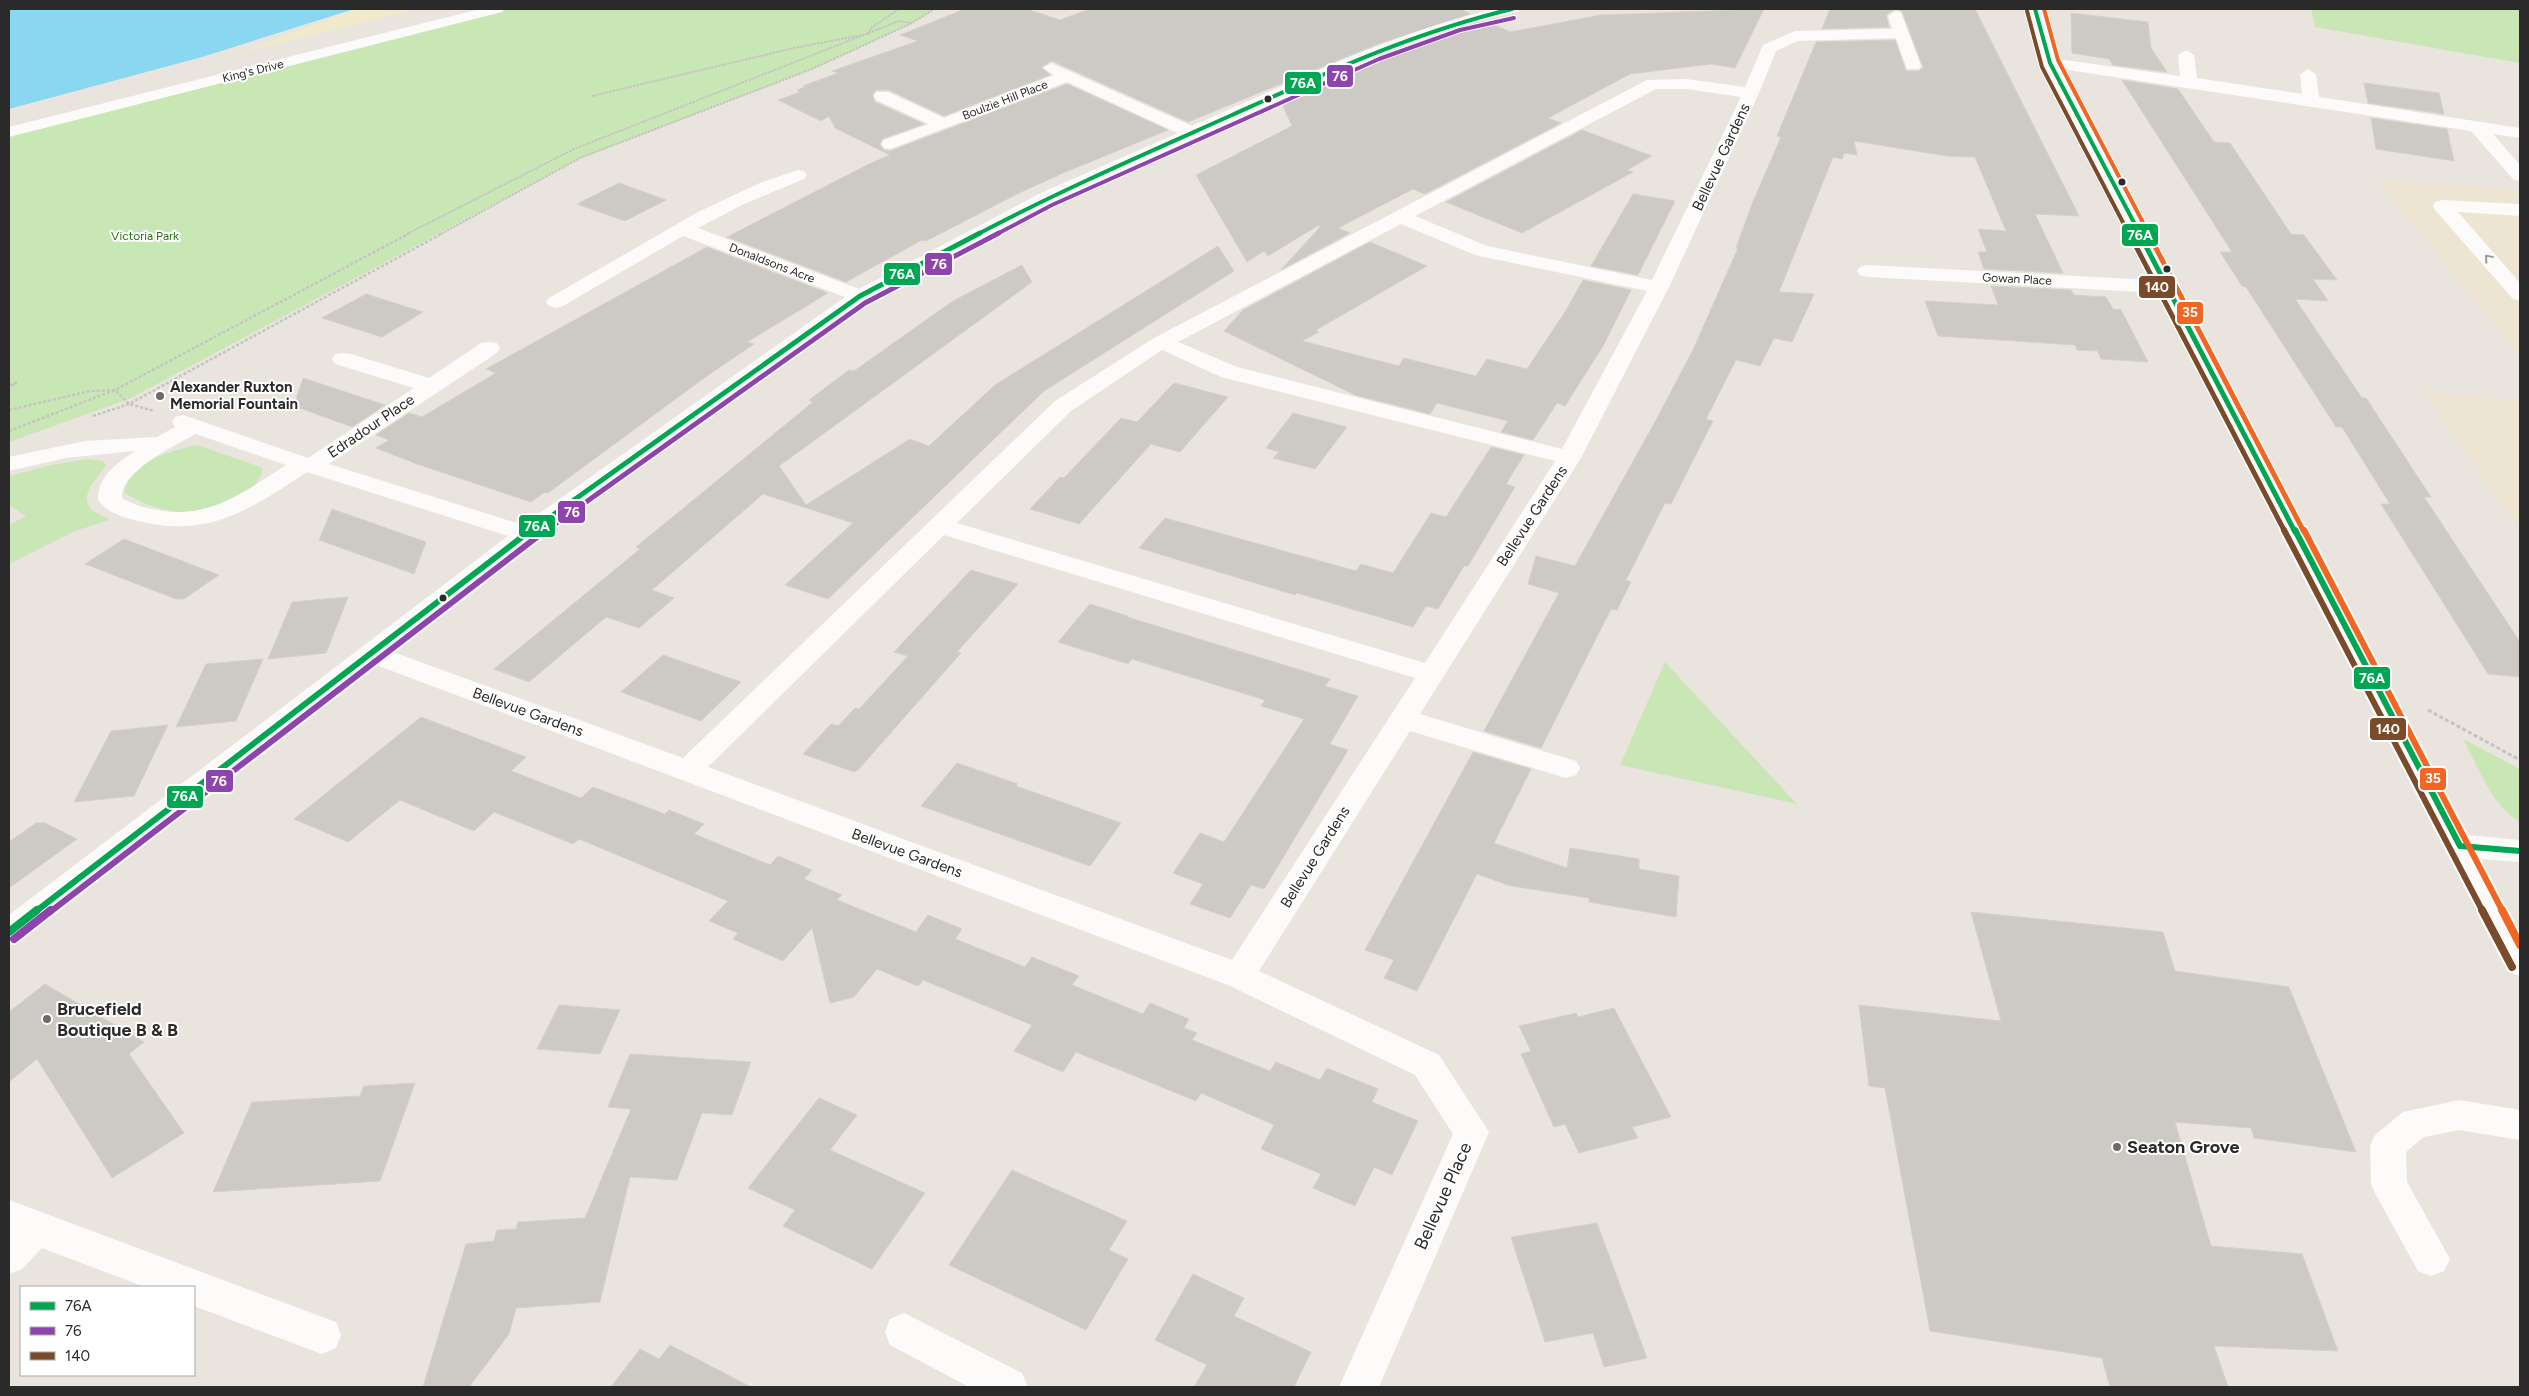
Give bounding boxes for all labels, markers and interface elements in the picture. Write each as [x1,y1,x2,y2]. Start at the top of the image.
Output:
street label: King's Drive [221,57,285,85]
line badge: 76 [1326,64,1354,88]
text: 76 [1332,68,1348,85]
line badge: 76A [1284,71,1322,95]
text: 76A [1290,75,1316,92]
street label: Boulzie Hill Place [960,77,1050,123]
unlabelled marker [1263,94,1273,104]
street label: Bellevue Gardens [1688,100,1754,214]
unlabelled marker [2117,177,2127,187]
line badge: 76A [2121,223,2159,247]
text: 76A [2127,227,2153,244]
park label: Victoria Park [111,229,179,243]
street label: Donaldsons Acre [727,240,817,286]
line badge: 76 [924,252,953,276]
one-way arrow [2485,255,2494,264]
text: 76 [931,256,947,273]
line badge: 76A [883,262,921,286]
unlabelled marker [2162,264,2172,274]
text: 76A [889,266,915,283]
street label: Gowan Place [1982,270,2053,288]
line badge: 140 [2138,275,2176,299]
text: 140 [2145,279,2169,296]
line badge: 35 [2176,301,2204,325]
text: 35 [2182,304,2198,321]
place label: Alexander Ruxton Memorial Fountain [170,378,298,413]
marker: Alexander Ruxton Memorial Fountain [154,390,166,402]
street label: Edradour Place [324,390,418,462]
street label: Bellevue Gardens [1493,462,1571,570]
line badge: 76 [557,500,586,524]
text: 76 [564,504,580,521]
line badge: 76A [518,514,556,538]
text: 76A [524,518,550,535]
unlabelled marker [438,593,448,603]
line badge: 76A [2353,666,2391,690]
text: 76A [2359,670,2385,687]
street label: Bellevue Gardens [470,684,586,740]
line badge: 140 [2369,717,2407,741]
text: 140 [2376,721,2400,738]
line badge: 35 [2419,767,2447,791]
line badge: 76 [205,769,234,793]
text: 35 [2425,770,2441,787]
text: 76 [211,773,227,790]
line badge: 76A [166,785,204,809]
text: 76A [172,788,198,805]
street label: Bellevue Gardens [1277,803,1353,911]
street label: Bellevue Gardens [849,825,965,881]
place label: Brucefield Boutique B & B [57,998,178,1041]
marker: Brucefield Boutique B & B [41,1013,53,1025]
place label: Seaton Grove [2127,1136,2240,1158]
street label: Bellevue Place [1410,1139,1477,1253]
marker: Seaton Grove [2111,1141,2123,1153]
legend [20,1286,195,1376]
text: 76A [65,1297,92,1315]
text: 76 [65,1322,82,1340]
text: 140 [65,1347,90,1365]

